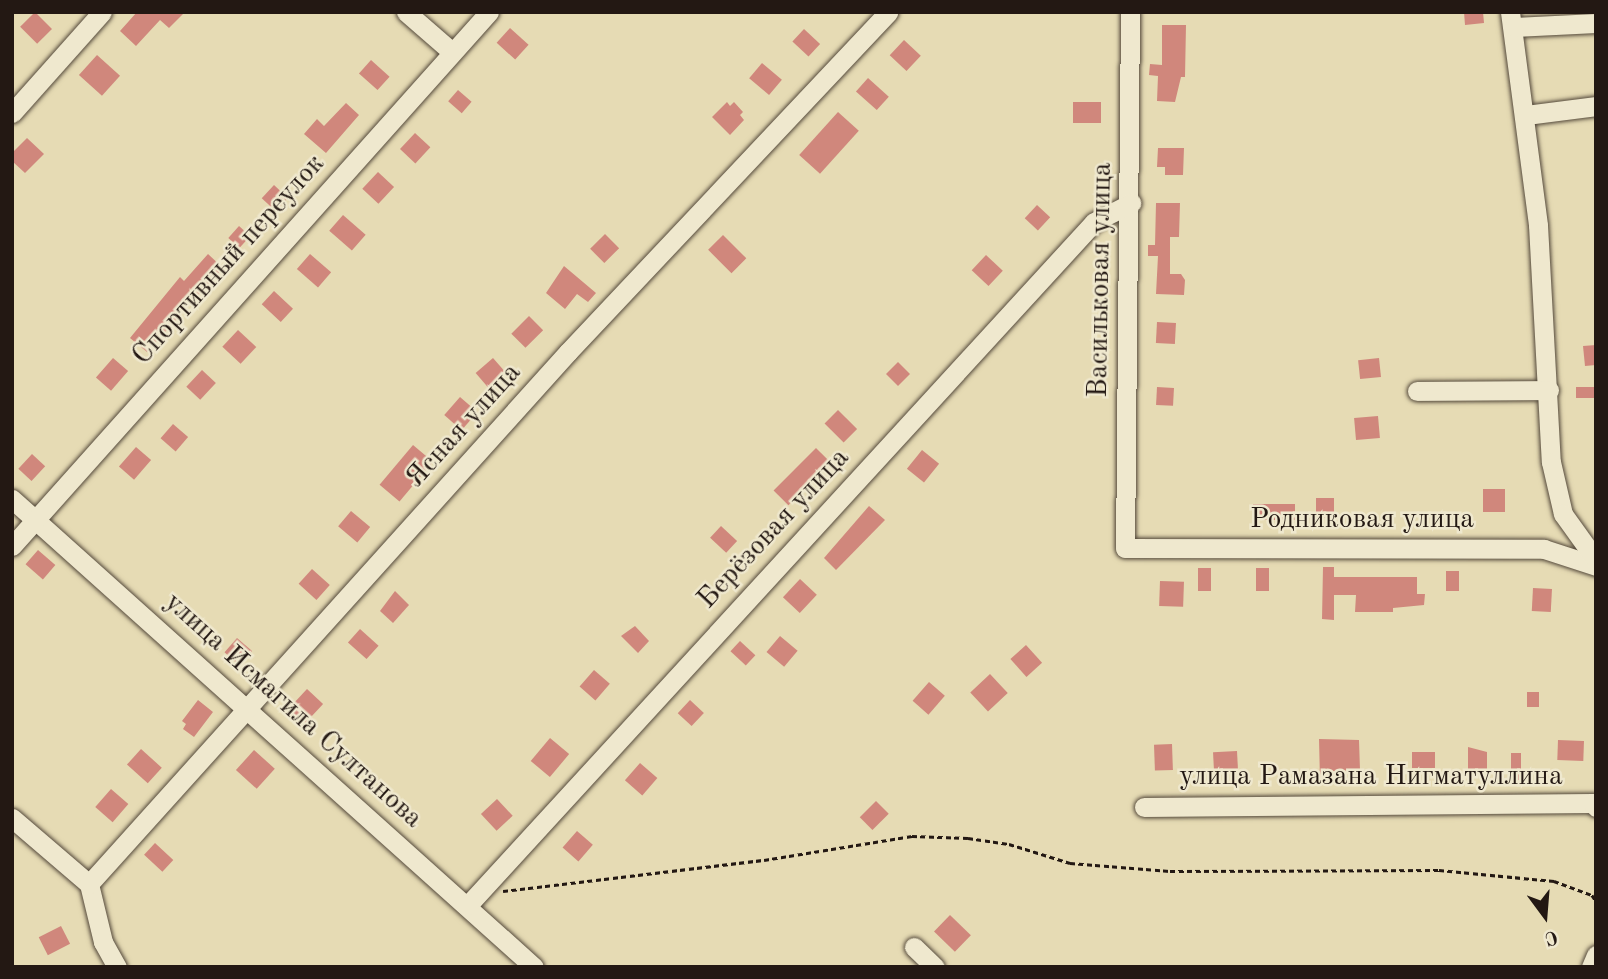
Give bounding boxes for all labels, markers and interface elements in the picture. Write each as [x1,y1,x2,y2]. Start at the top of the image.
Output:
street label: Спортивный переулок [126,148,332,372]
street label: Васильковая улица [1082,162,1120,398]
street label: Ясная улица [399,357,529,495]
street label: Берёзовая улица [691,442,857,616]
street label: Родниковая улица [1250,503,1474,537]
street label: улица Исмагила Султанова [157,586,429,836]
street label: улица Рамазана Нигматуллина [1179,760,1563,794]
north arrow [1510,881,1580,951]
text: С [1542,926,1560,948]

